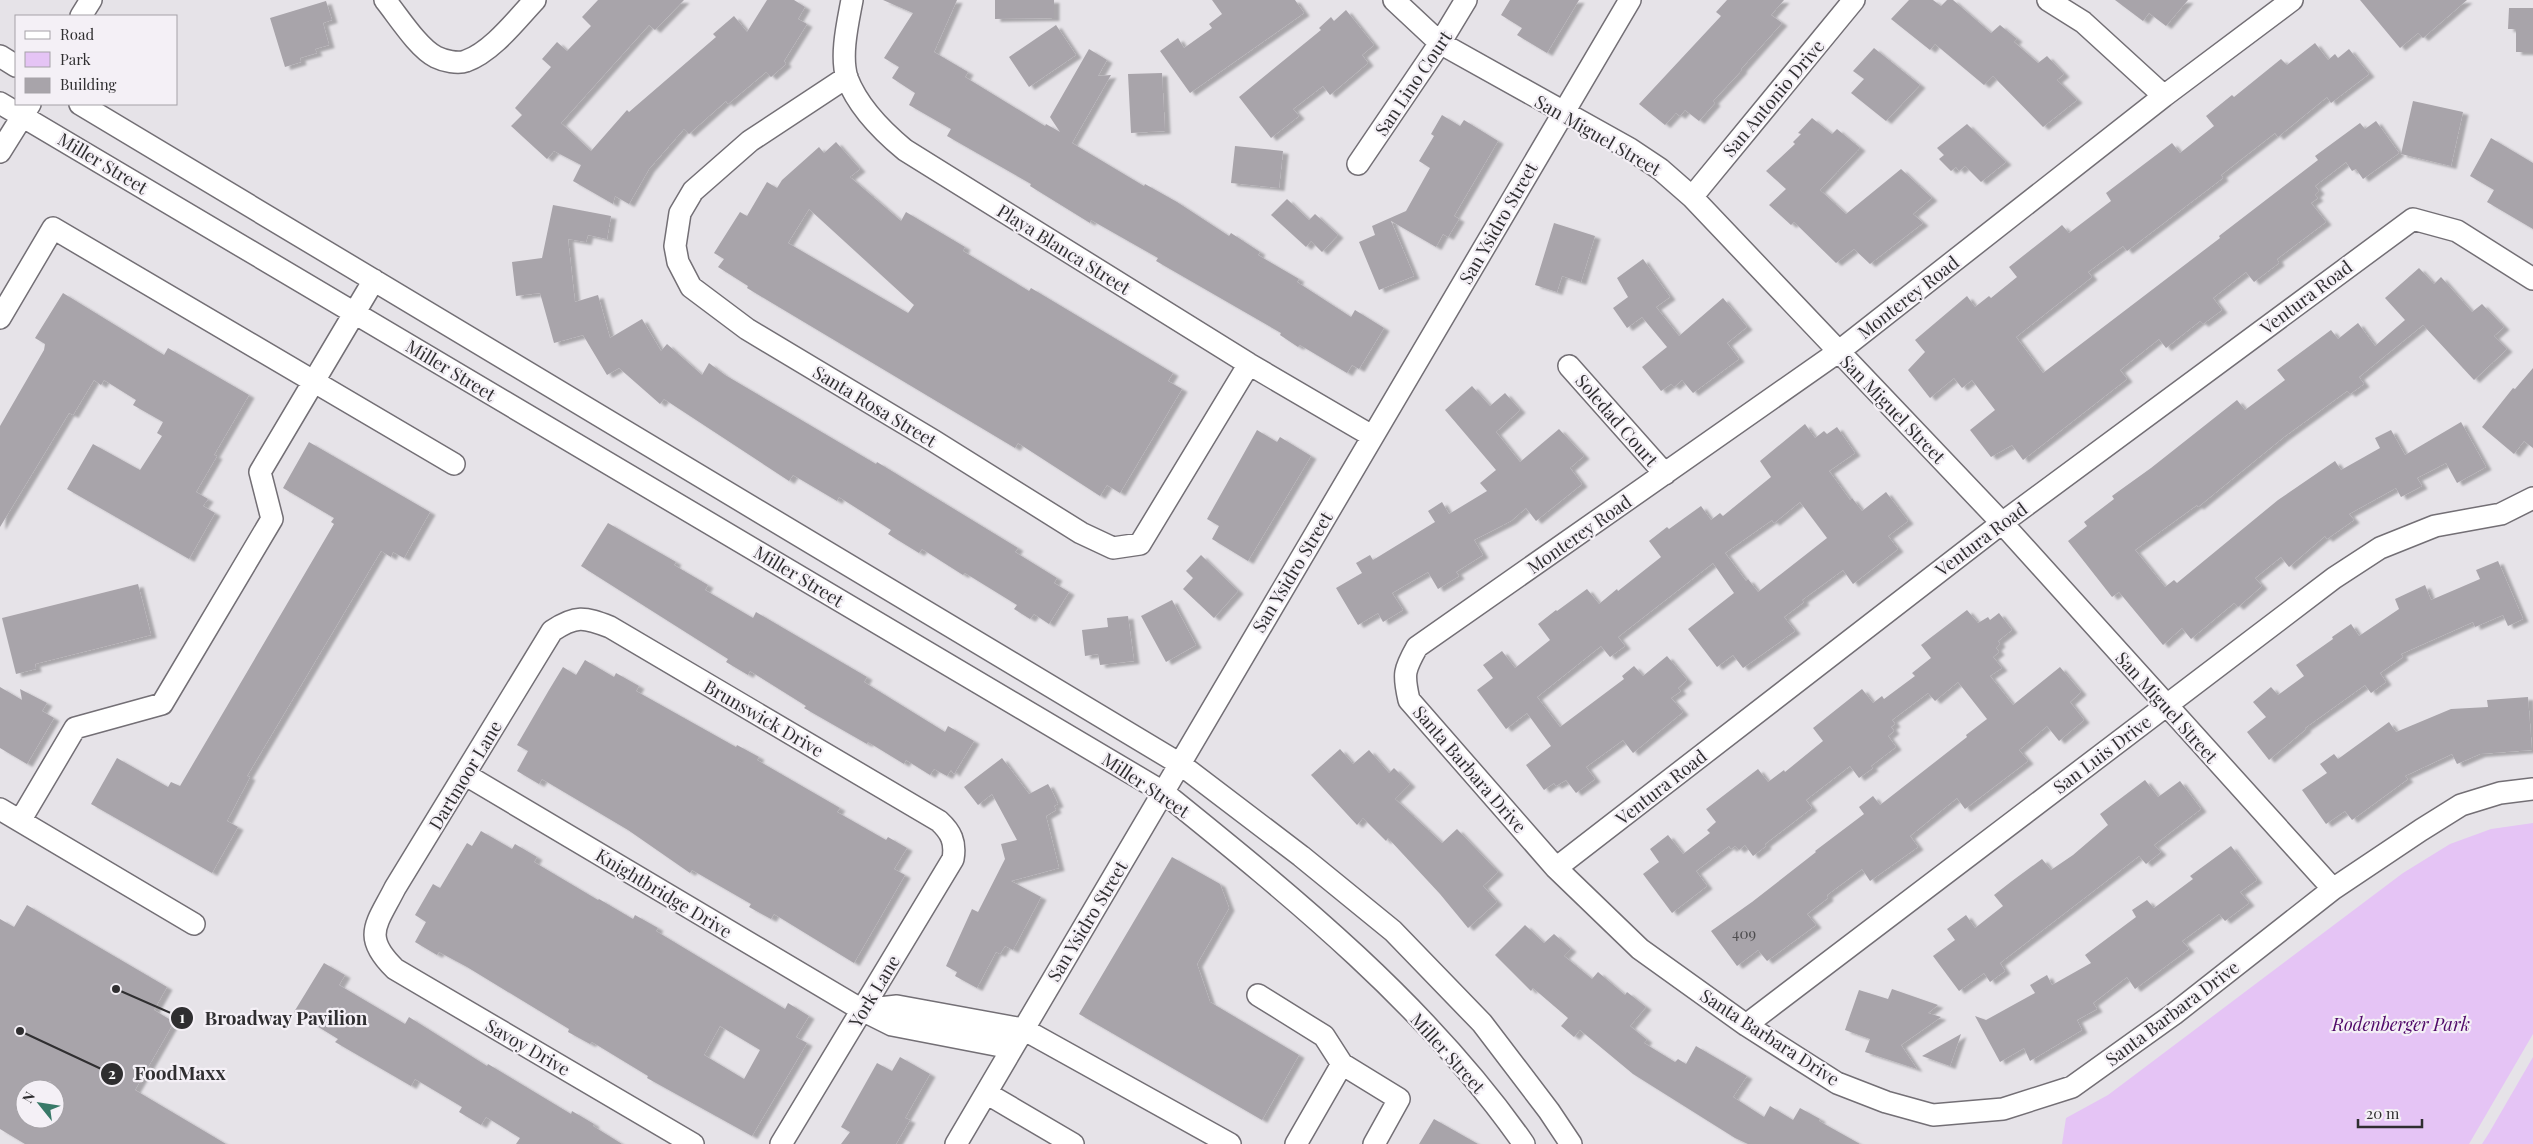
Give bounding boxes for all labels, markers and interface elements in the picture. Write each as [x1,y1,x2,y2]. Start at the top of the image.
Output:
legend [15,15,178,105]
text: Road [60,24,94,44]
street label: San Lino Court [1369,25,1457,140]
street label: San Antonio Drive [1717,34,1829,162]
text: Park [60,49,92,69]
text: Building [60,74,117,94]
street label: San Miguel Street [1531,89,1666,181]
street label: Miller Street [54,127,153,200]
street label: San Ysidro Street [1453,157,1543,288]
street label: Playa Blanca Street [993,198,1136,300]
street label: Monterey Road [1853,250,1964,344]
street label: Ventura Road [2254,254,2357,340]
street label: Miller Street [402,334,501,407]
street label: San Miguel Street [1835,350,1951,469]
street label: Santa Rosa Street [809,360,942,453]
street label: Soledad Court [1570,369,1664,472]
street label: Monterey Road [1522,489,1636,579]
street label: Ventura Road [1929,496,2032,582]
street label: San Ysidro Street [1246,507,1338,637]
street label: Miller Street [750,540,849,613]
street label: San Miguel Street [2111,646,2224,768]
street label: Brunswick Drive [700,674,828,762]
street label: Santa Barbara Drive [1408,700,1532,838]
street label: San Luis Drive [2048,709,2156,799]
street label: Dartmoor Lane [423,716,507,834]
street label: Ventura Road [1610,744,1712,831]
street label: Miller Street [1098,747,1195,823]
street label: Knightbridge Drive [591,843,737,943]
street label: San Ysidro Street [1041,856,1133,986]
house number: 409 [1732,923,1756,943]
street label: York Lane [842,950,905,1033]
street label: Santa Barbara Drive [2100,955,2244,1071]
street label: Santa Barbara Drive [1696,983,1844,1091]
callout: Broadway Pavilion [169,1001,378,1035]
text: Broadway Pavilion [205,1004,368,1030]
text: 1 [179,1007,185,1027]
street label: Miller Street [1405,1008,1491,1099]
park label: Rodenberger Park [2331,1012,2470,1036]
street label: Savoy Drive [481,1013,575,1081]
callout: FoodMaxx [100,1057,236,1091]
text: FoodMaxx [134,1059,226,1085]
text: 2 [108,1063,116,1083]
north arrow [15,1079,65,1129]
text: N [18,1088,39,1106]
scale bar [2358,1096,2422,1128]
text: 20 m [2366,1103,2400,1123]

